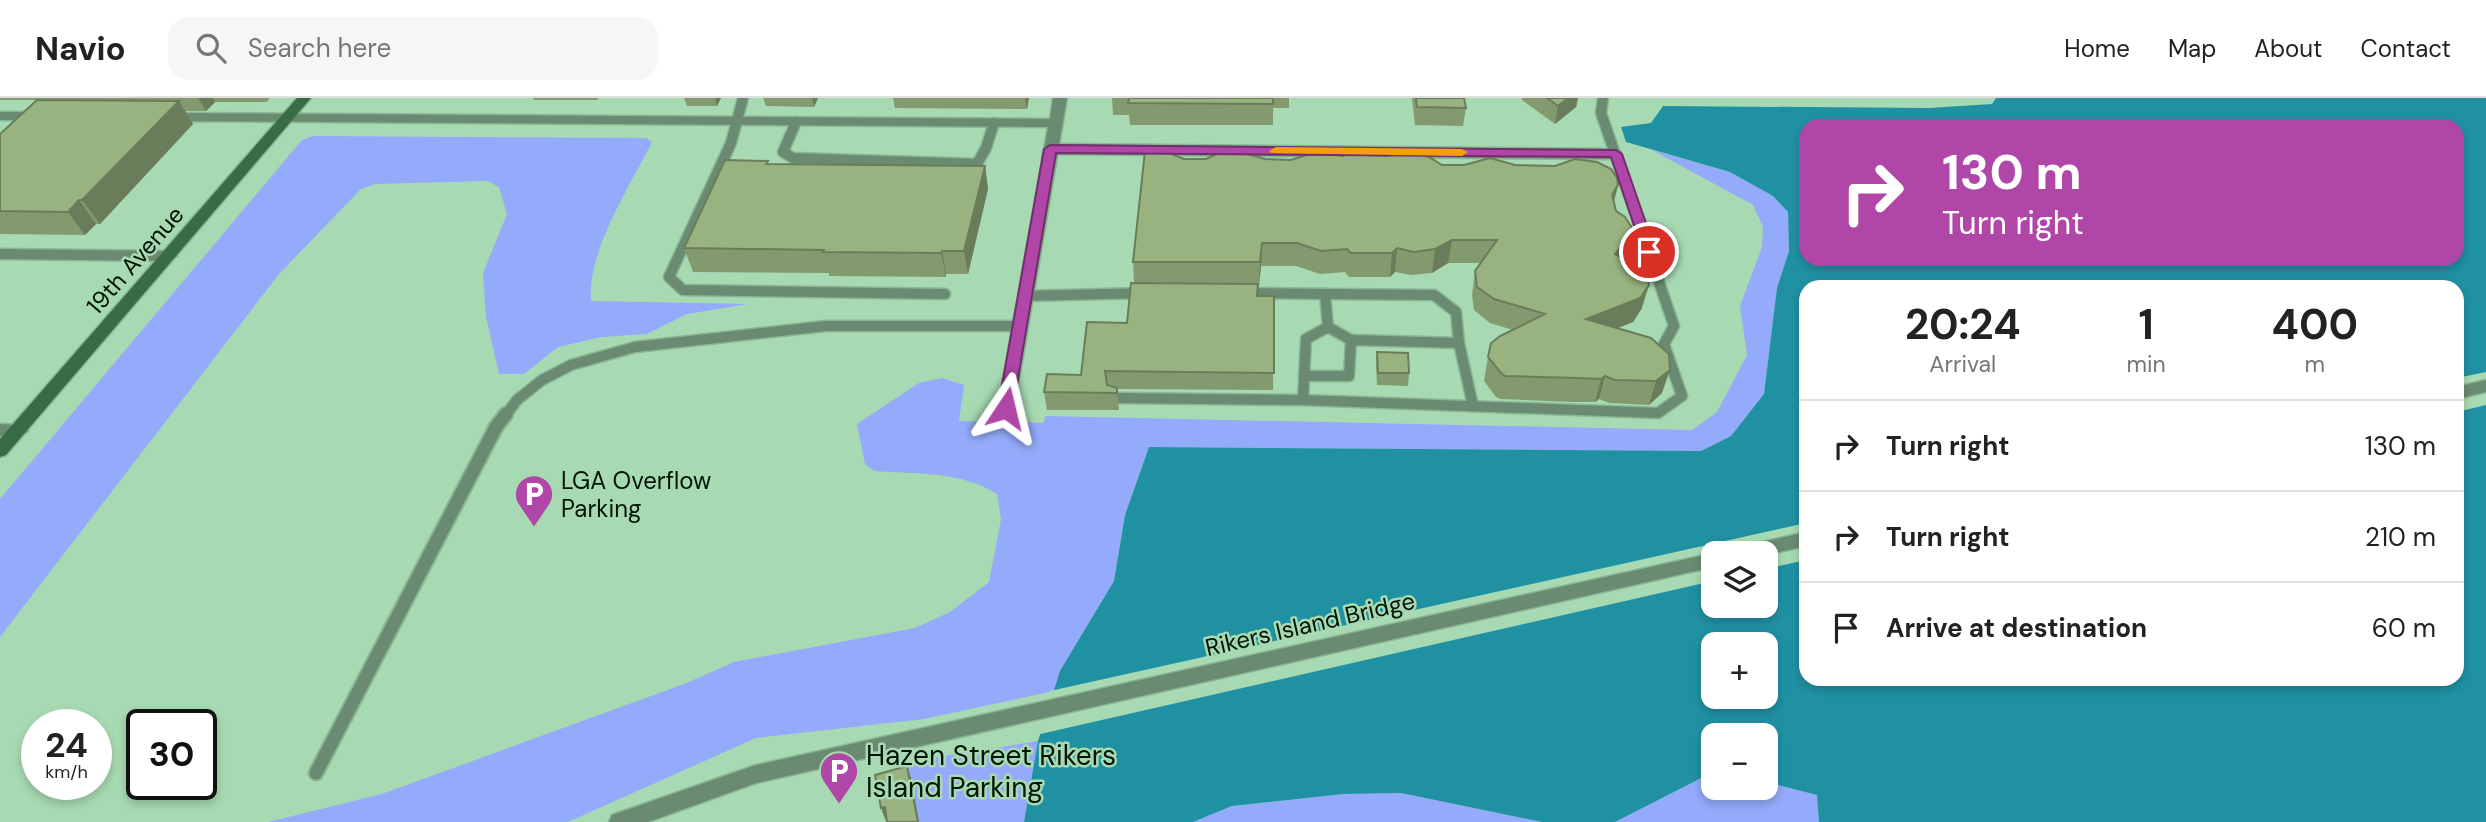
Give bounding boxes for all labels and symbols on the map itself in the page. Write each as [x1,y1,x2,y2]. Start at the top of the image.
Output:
street label: 19th Avenue [79,199,191,321]
pin [1619,222,1679,282]
position arrow [969,371,1043,445]
place label: LGA Overflow Parking [561,465,711,524]
parking icon: LGA Overflow Parking [513,473,555,528]
street label: Rikers Island Bridge [1202,585,1418,663]
speed limit sign: 30 [126,709,217,800]
place label: Hazen Street Rikers Island Parking [866,737,1116,806]
parking icon: Hazen Street Rikers Island Parking [818,750,860,805]

